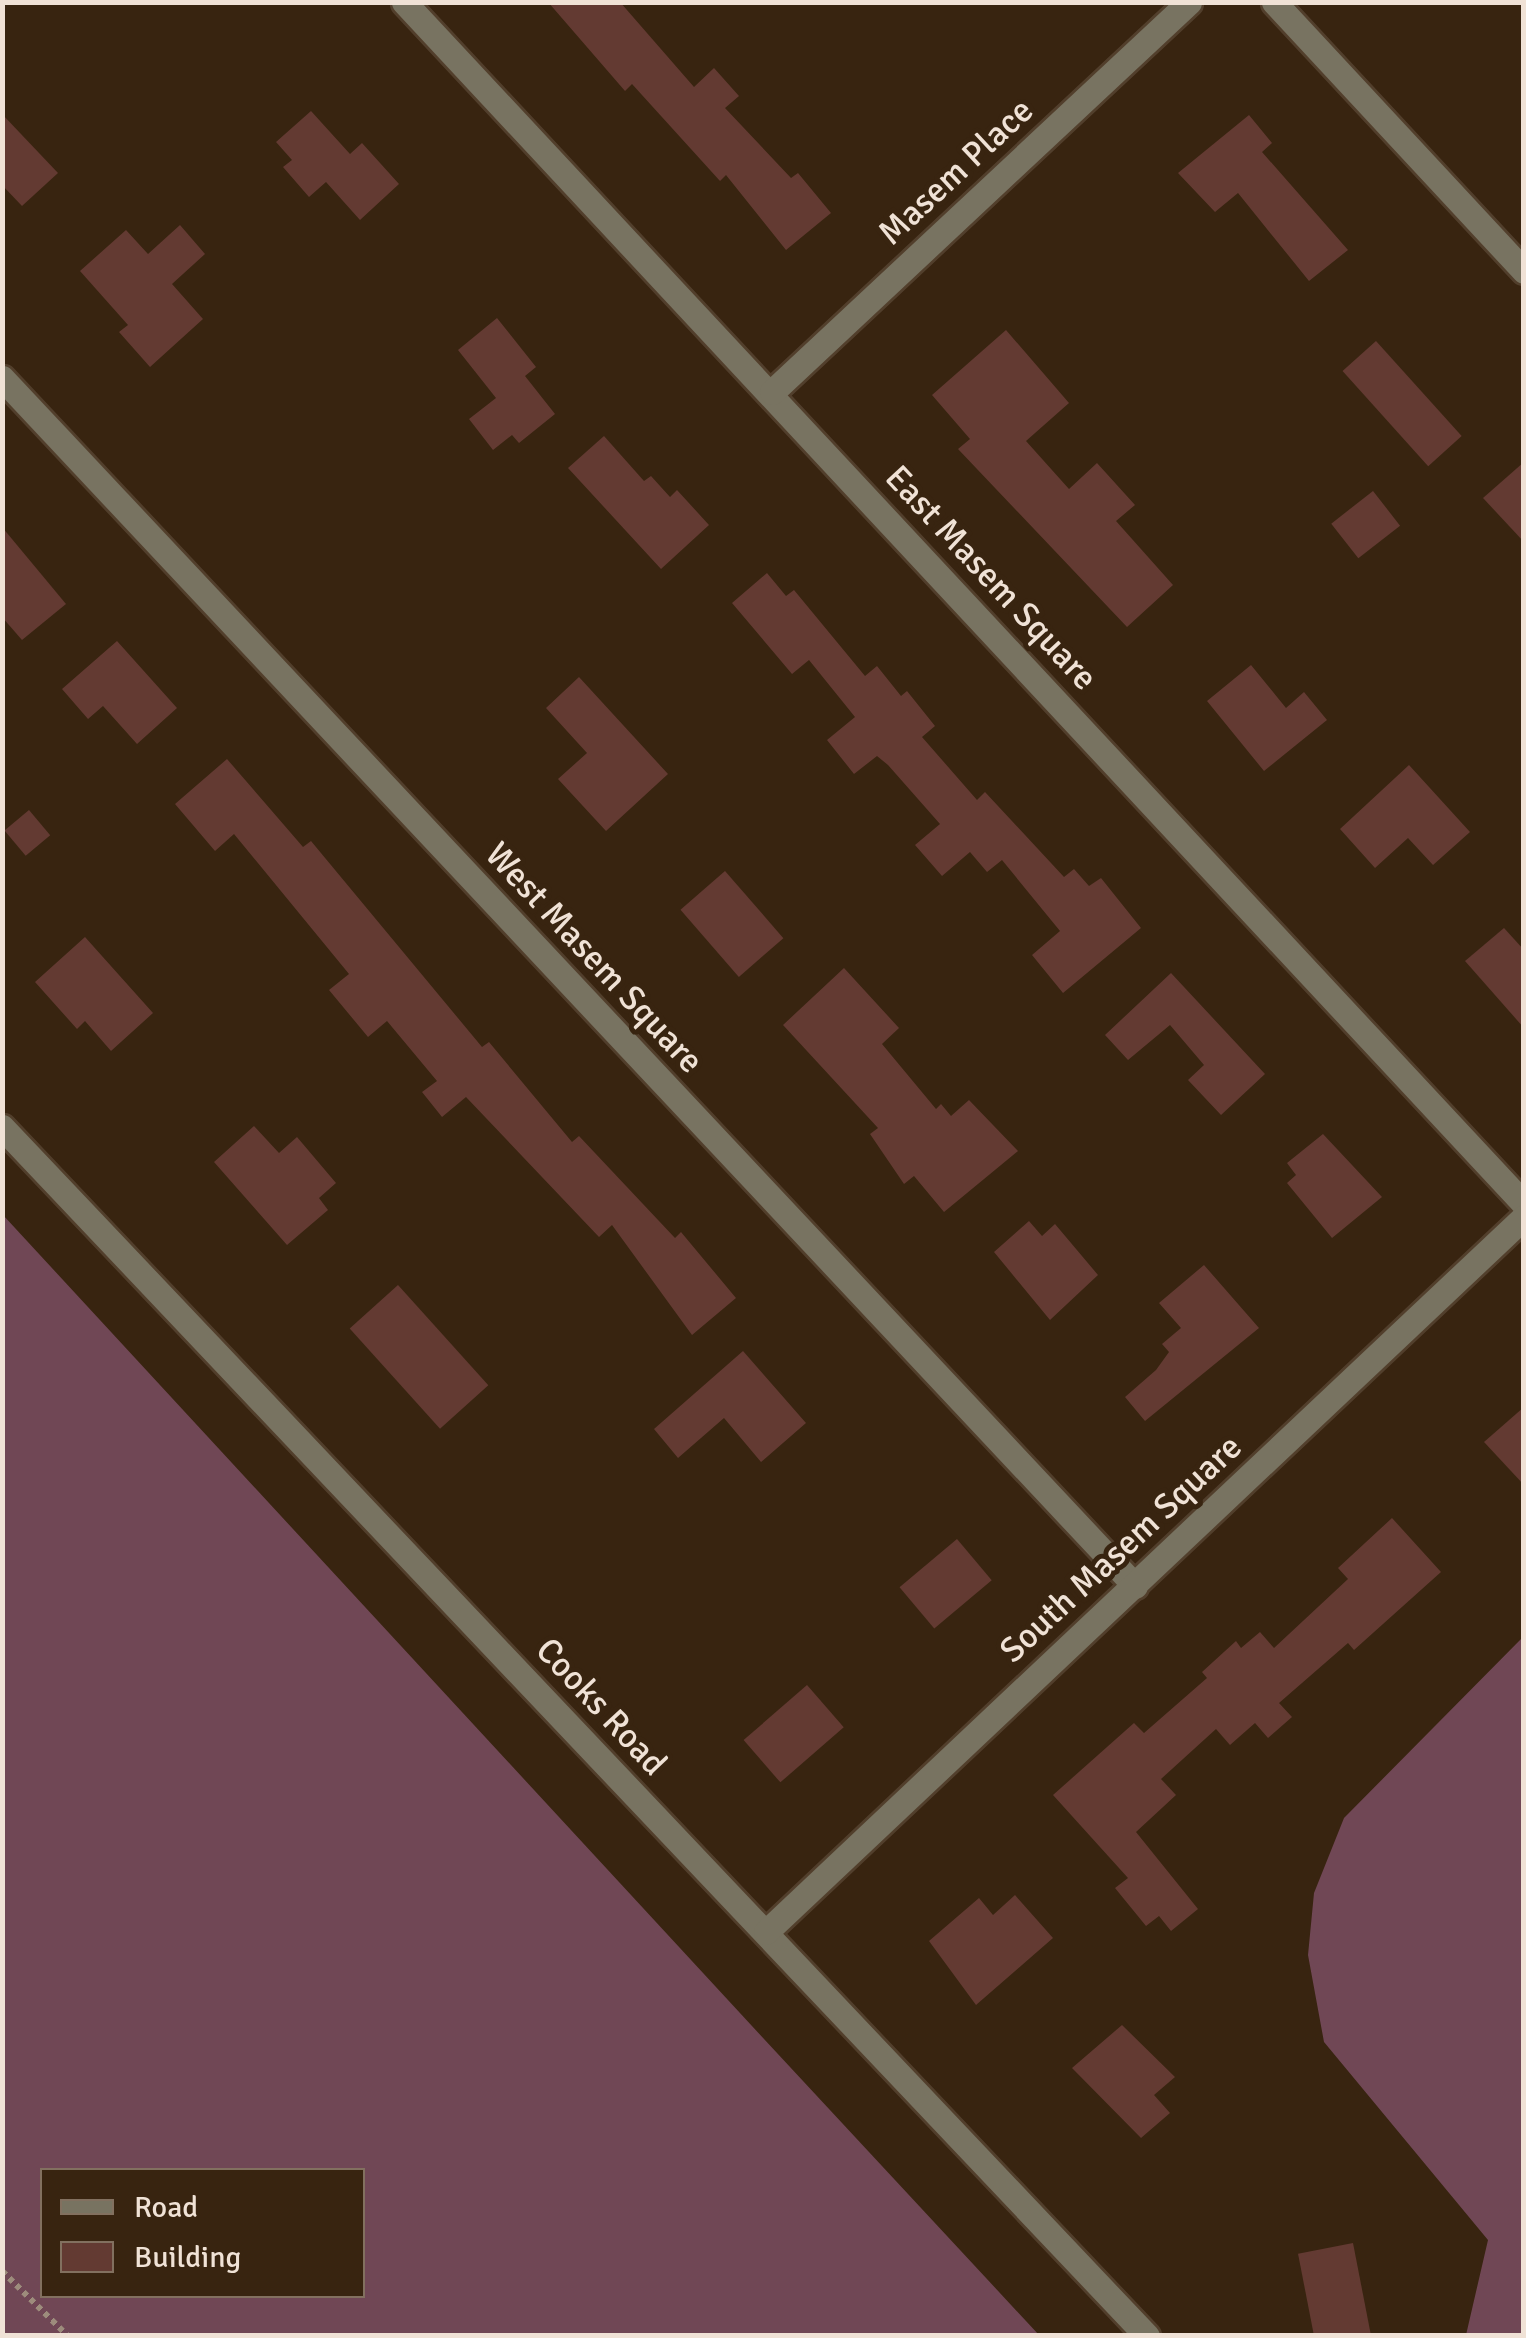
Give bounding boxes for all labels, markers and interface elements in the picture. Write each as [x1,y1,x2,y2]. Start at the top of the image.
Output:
street label: Masem Place [870,90,1042,254]
street label: East Masem Square [876,457,1106,699]
street label: West Masem Square [476,834,712,1082]
street label: South Masem Square [992,1426,1250,1672]
street label: Cooks Road [527,1630,675,1784]
legend [40,2168,365,2298]
text: Road [134,2189,198,2226]
text: Building [134,2239,241,2276]

